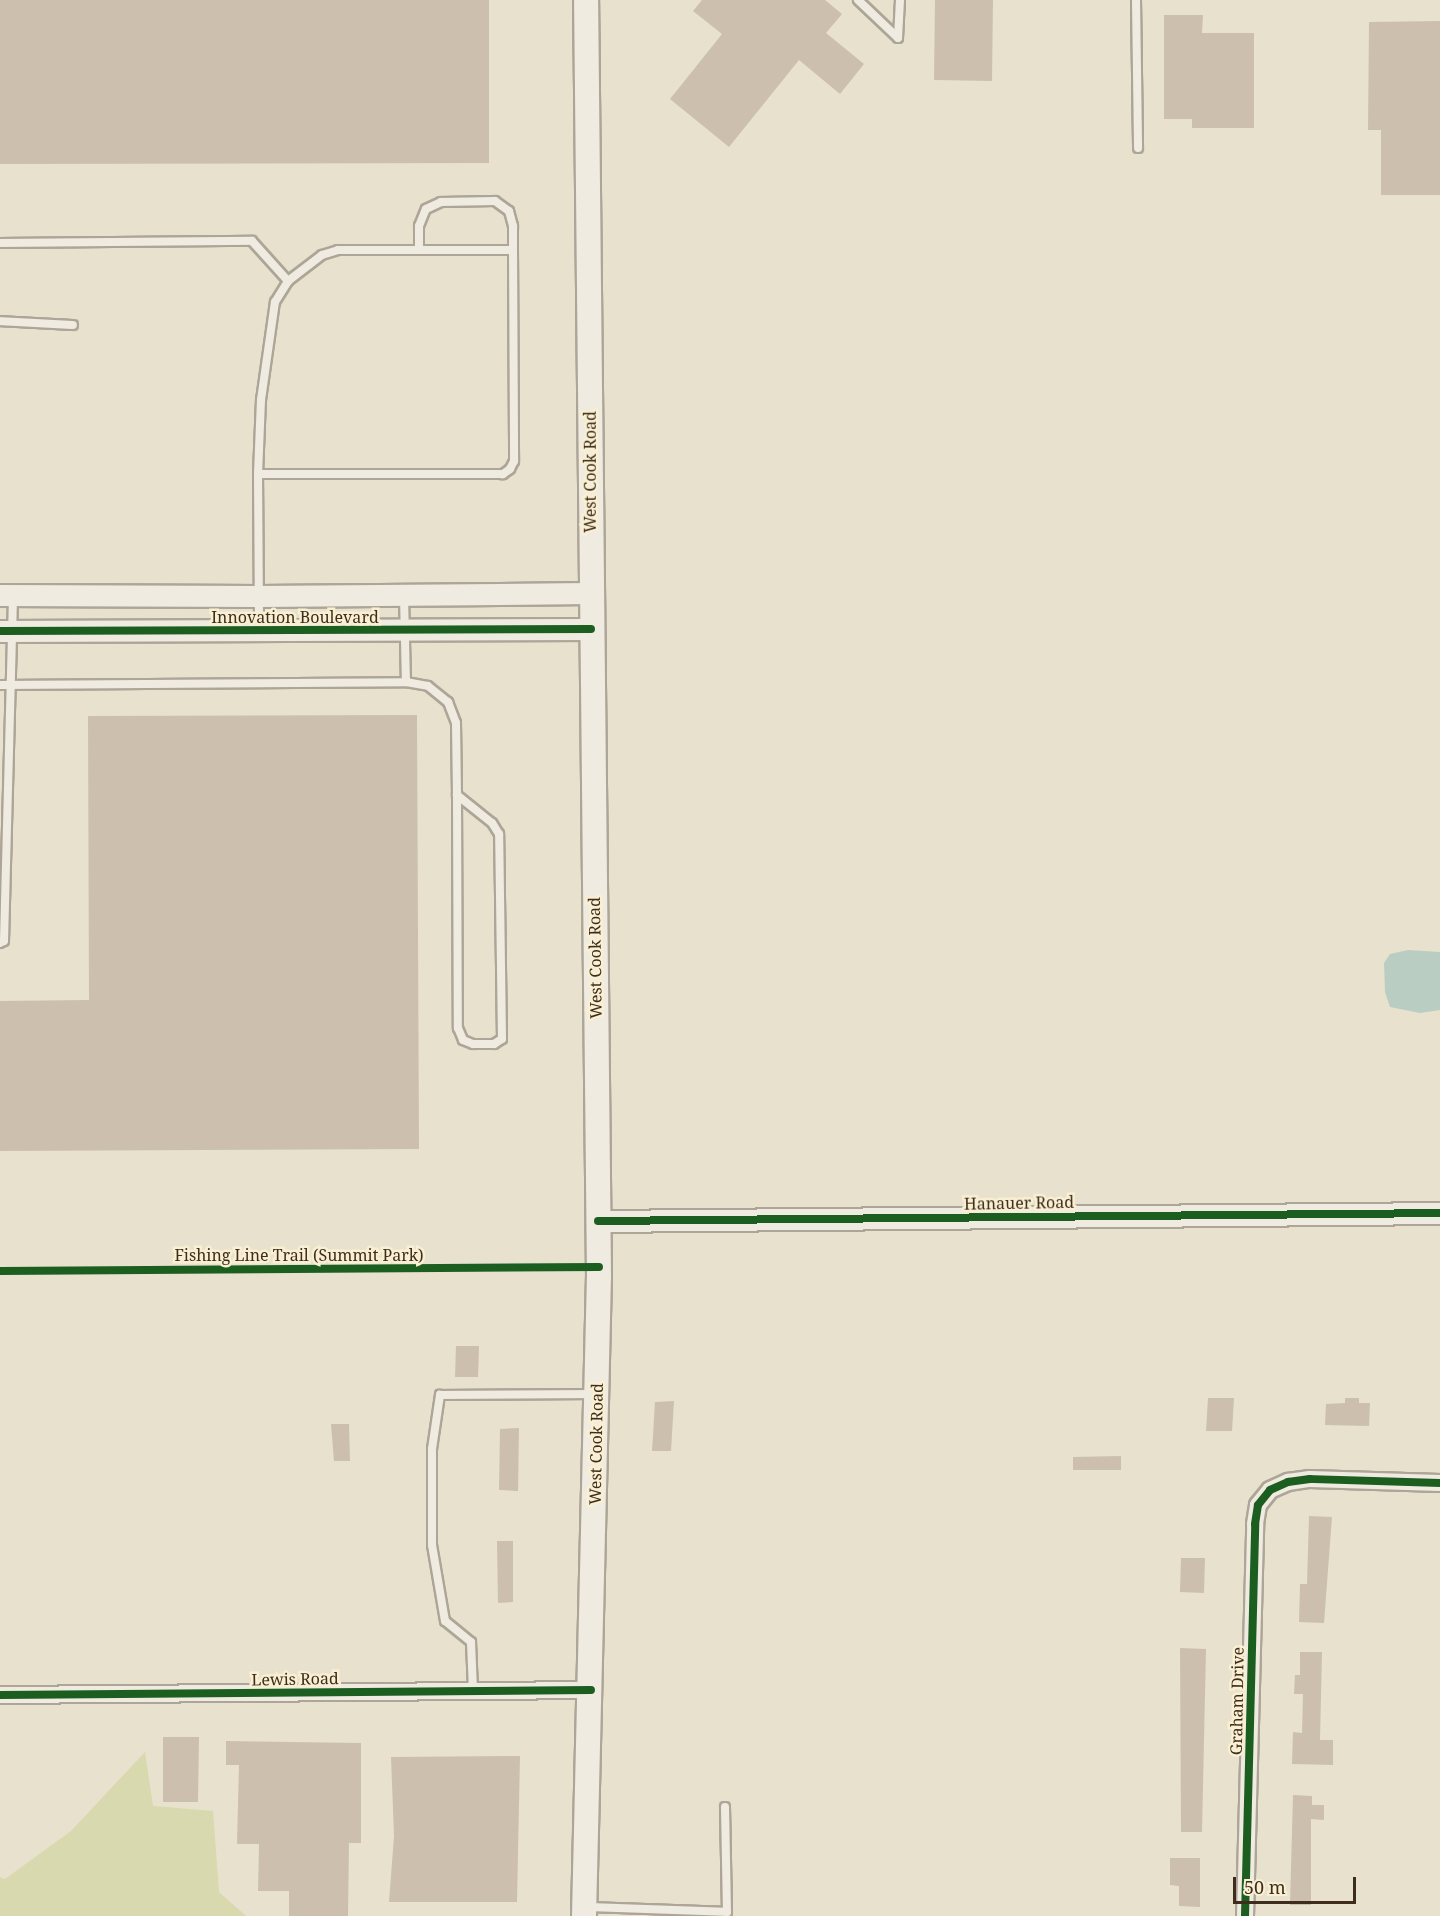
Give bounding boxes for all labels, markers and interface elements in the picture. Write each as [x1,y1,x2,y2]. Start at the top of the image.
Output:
street label: West Cook Road [580,411,600,533]
street label: Innovation Boulevard [211,607,379,627]
street label: West Cook Road [584,897,606,1019]
street label: Hanauer Road [964,1192,1074,1214]
street label: Fishing Line Trail (Summit Park) [174,1245,424,1265]
street label: West Cook Road [585,1383,607,1505]
street label: Graham Drive [1226,1647,1248,1755]
street label: Lewis Road [251,1669,339,1689]
scale bar [1236,1865,1359,1903]
text: 50 m [1244,1875,1286,1899]

